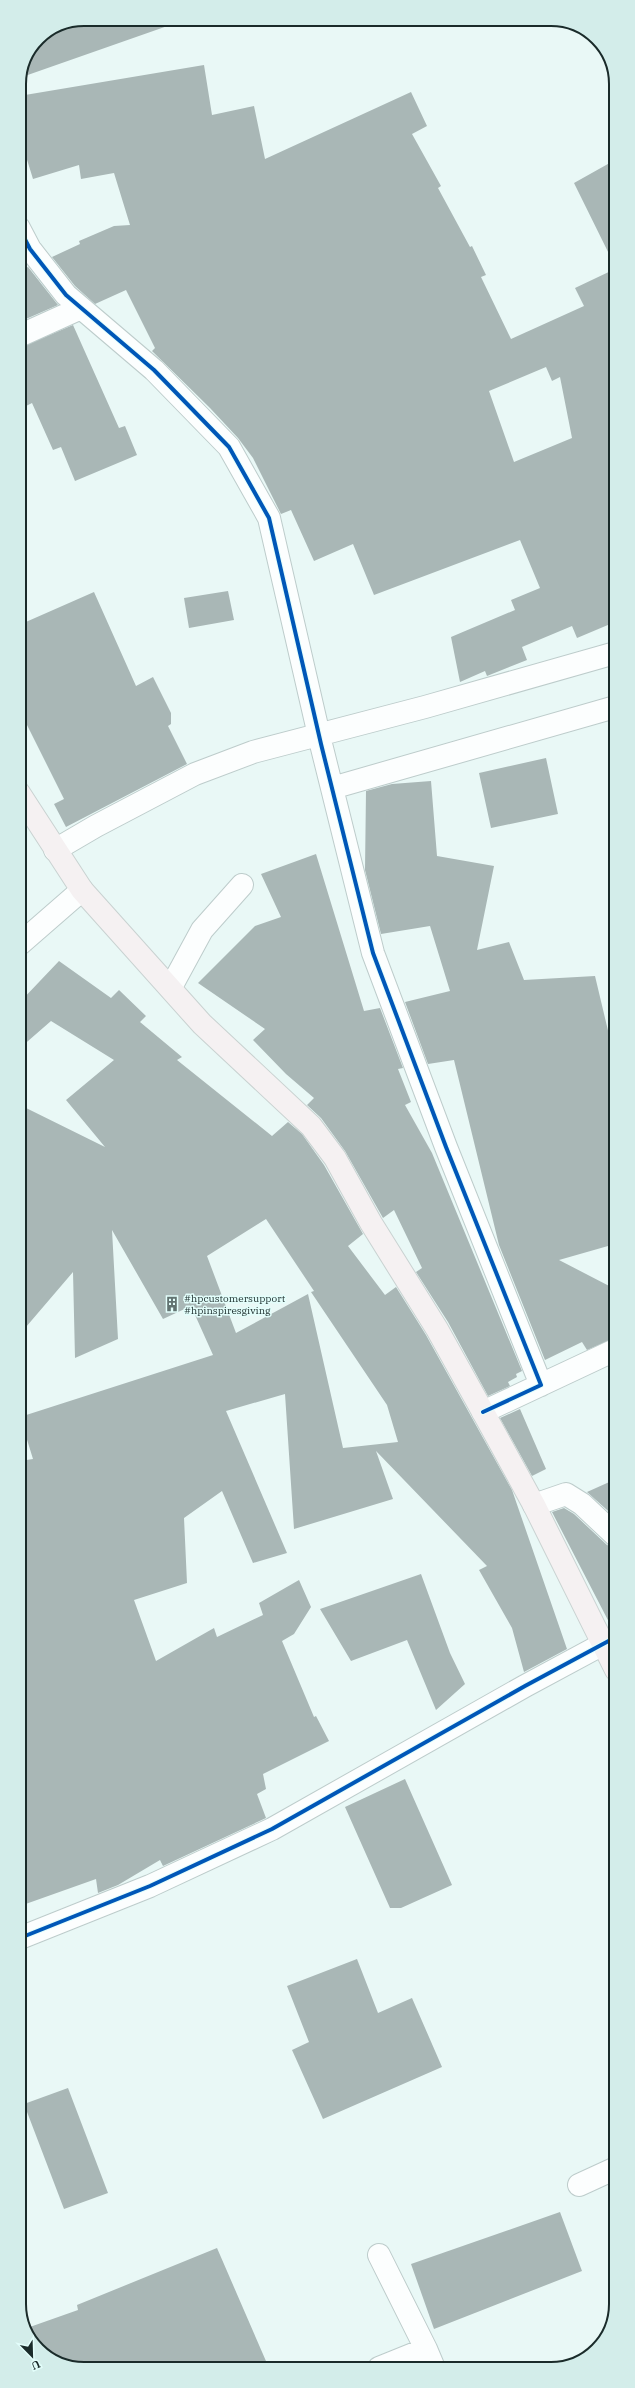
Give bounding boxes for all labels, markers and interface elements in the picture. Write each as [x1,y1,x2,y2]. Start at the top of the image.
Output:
place label: #hpcustomersupport #hpinspiresgiving [184,1292,286,1317]
building icon: #hpcustomersupport #hpinspiresgiving [163,1295,181,1313]
north arrow [12,2336,52,2376]
text: U [29,2357,43,2374]

